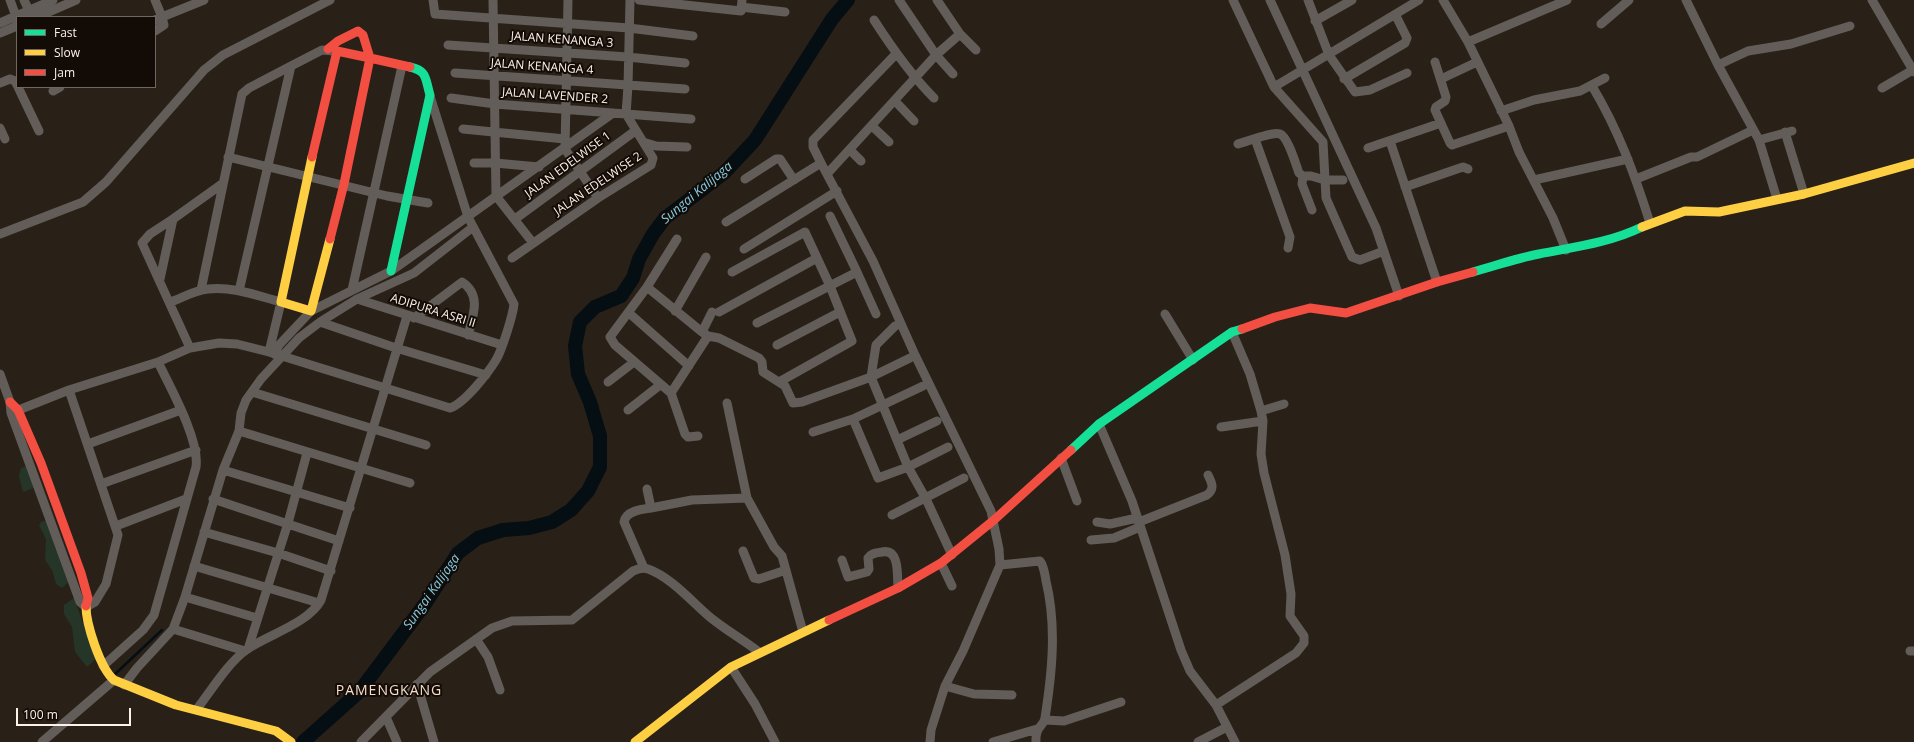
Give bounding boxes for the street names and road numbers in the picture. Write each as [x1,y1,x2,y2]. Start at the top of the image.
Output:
street label: JALAN KENANGA 3 [510,29,614,51]
street label: JALAN KENANGA 4 [490,56,594,78]
street label: JALAN LAVENDER 2 [501,85,609,107]
street label: JALAN EDELWISE 1 [522,129,614,201]
street label: JALAN EDELWISE 2 [551,149,645,219]
street label: ADIPURA ASRI II [389,291,477,331]

